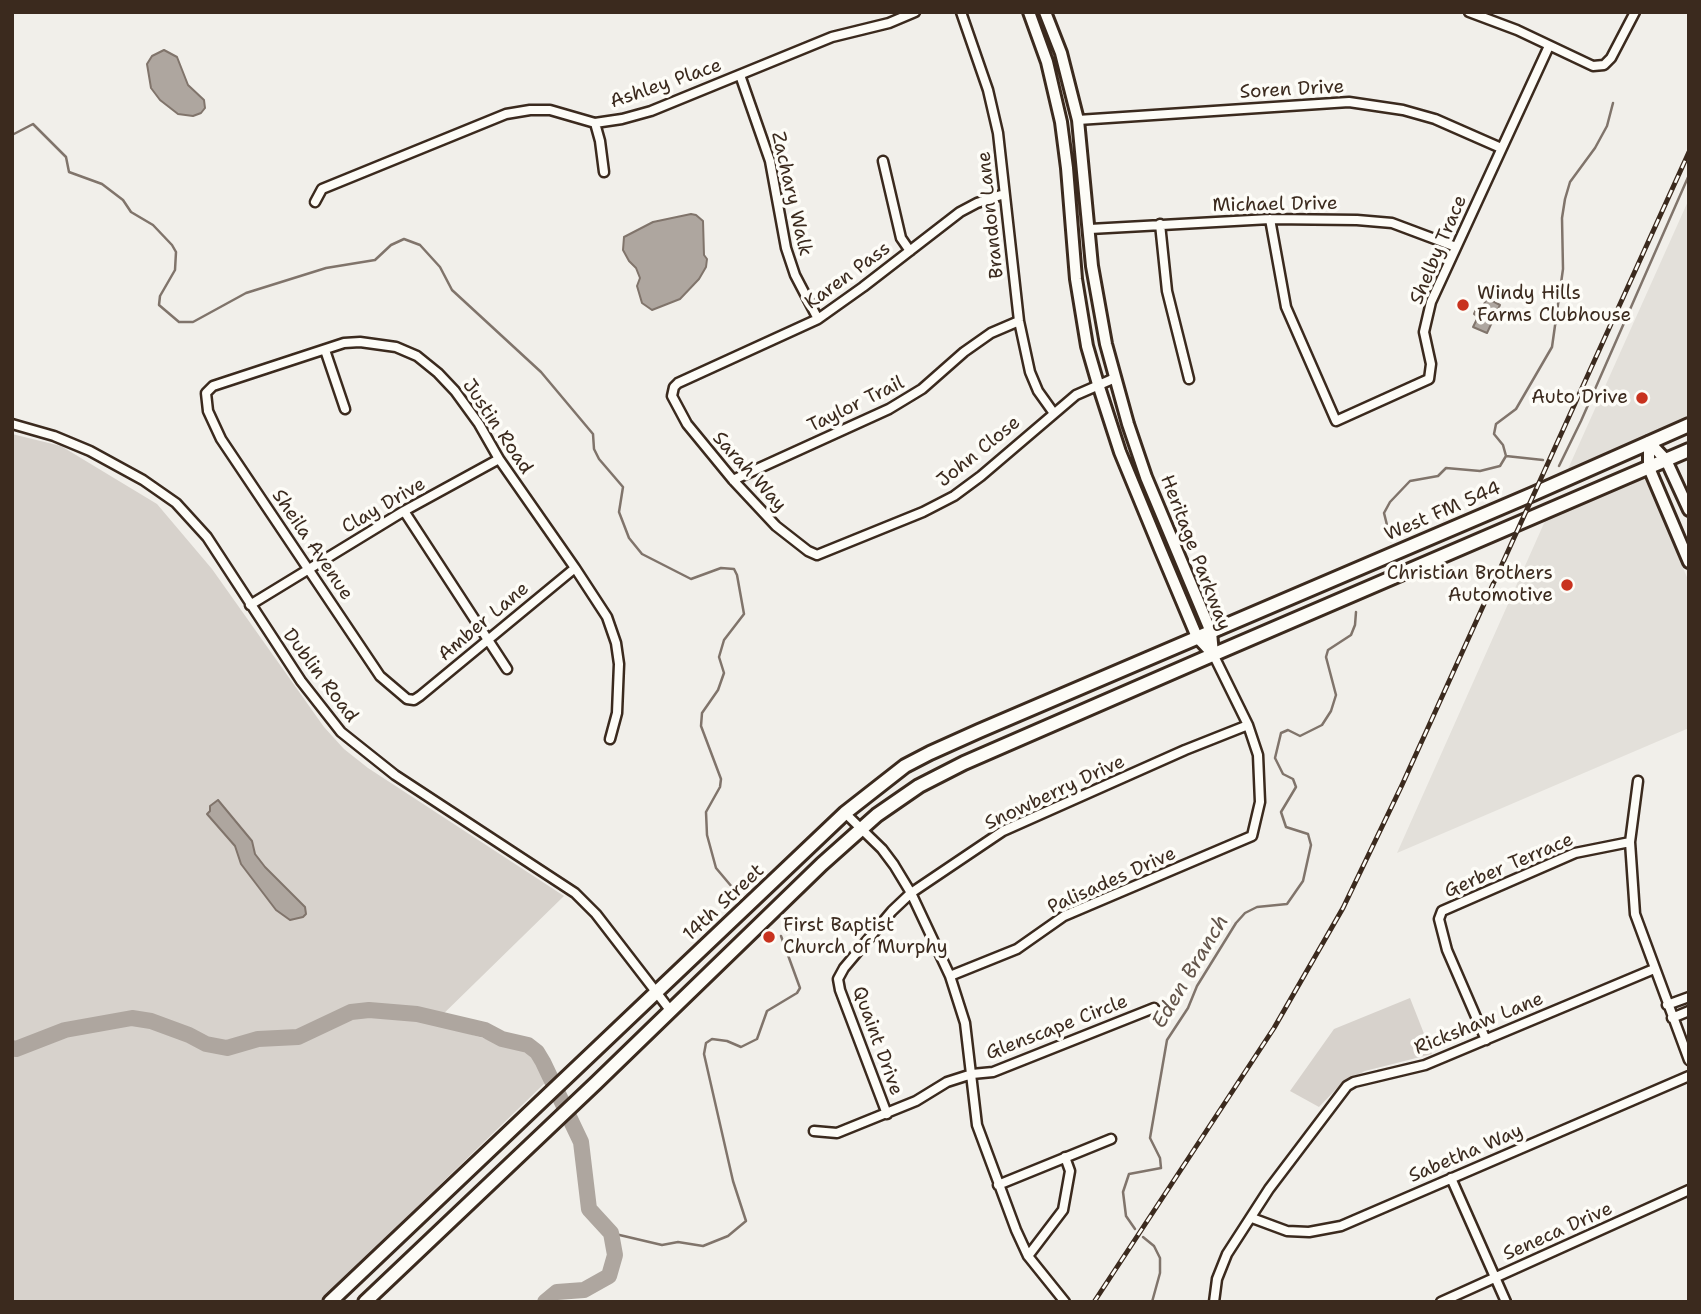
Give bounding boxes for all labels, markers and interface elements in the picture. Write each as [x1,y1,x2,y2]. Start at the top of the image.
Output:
street label: Ashley Place [607,54,725,114]
street label: Soren Drive [1239,76,1345,104]
street label: Zachary Walk [766,130,816,258]
street label: Brandon Lane [973,150,1009,280]
street label: Shelby Trace [1406,192,1472,308]
street label: Michael Drive [1212,193,1338,217]
street label: Karen Pass [801,237,895,315]
place label: Windy Hills Farms Clubhouse [1477,283,1631,327]
marker: Windy Hills Farms Clubhouse [1455,297,1471,313]
street label: Taylor Trail [804,372,908,438]
street label: Justin Road [457,375,537,479]
place label: Auto Drive [1531,387,1628,409]
marker: Auto Drive [1634,390,1650,406]
street label: John Close [933,412,1025,492]
street label: Sarah Way [707,427,791,517]
street label: Heritage Parkway [1155,472,1235,634]
street label: Clay Drive [338,473,430,539]
street label: West FM 544 [1381,477,1505,547]
street label: Sheila Avenue [267,485,357,605]
place label: Christian Brothers Automotive [1387,563,1553,607]
street label: Amber Lane [434,577,534,667]
marker: Christian Brothers Automotive [1559,577,1575,593]
street label: Dublin Road [277,625,363,727]
street label: Snowberry Drive [981,751,1129,835]
street label: Gerber Terrace [1441,829,1577,903]
street label: Palisades Drive [1044,843,1180,919]
street label: 14th Street [679,860,769,946]
water label: Eden Branch [1147,911,1235,1033]
place label: First Baptist Church of Murphy [783,915,948,959]
marker: First Baptist Church of Murphy [761,929,777,945]
street label: Quaint Drive [847,983,907,1099]
street label: Rickshaw Lane [1411,988,1547,1060]
street label: Glenscape Circle [983,990,1131,1066]
street label: Sabetha Way [1406,1120,1526,1188]
street label: Seneca Drive [1500,1198,1616,1266]

